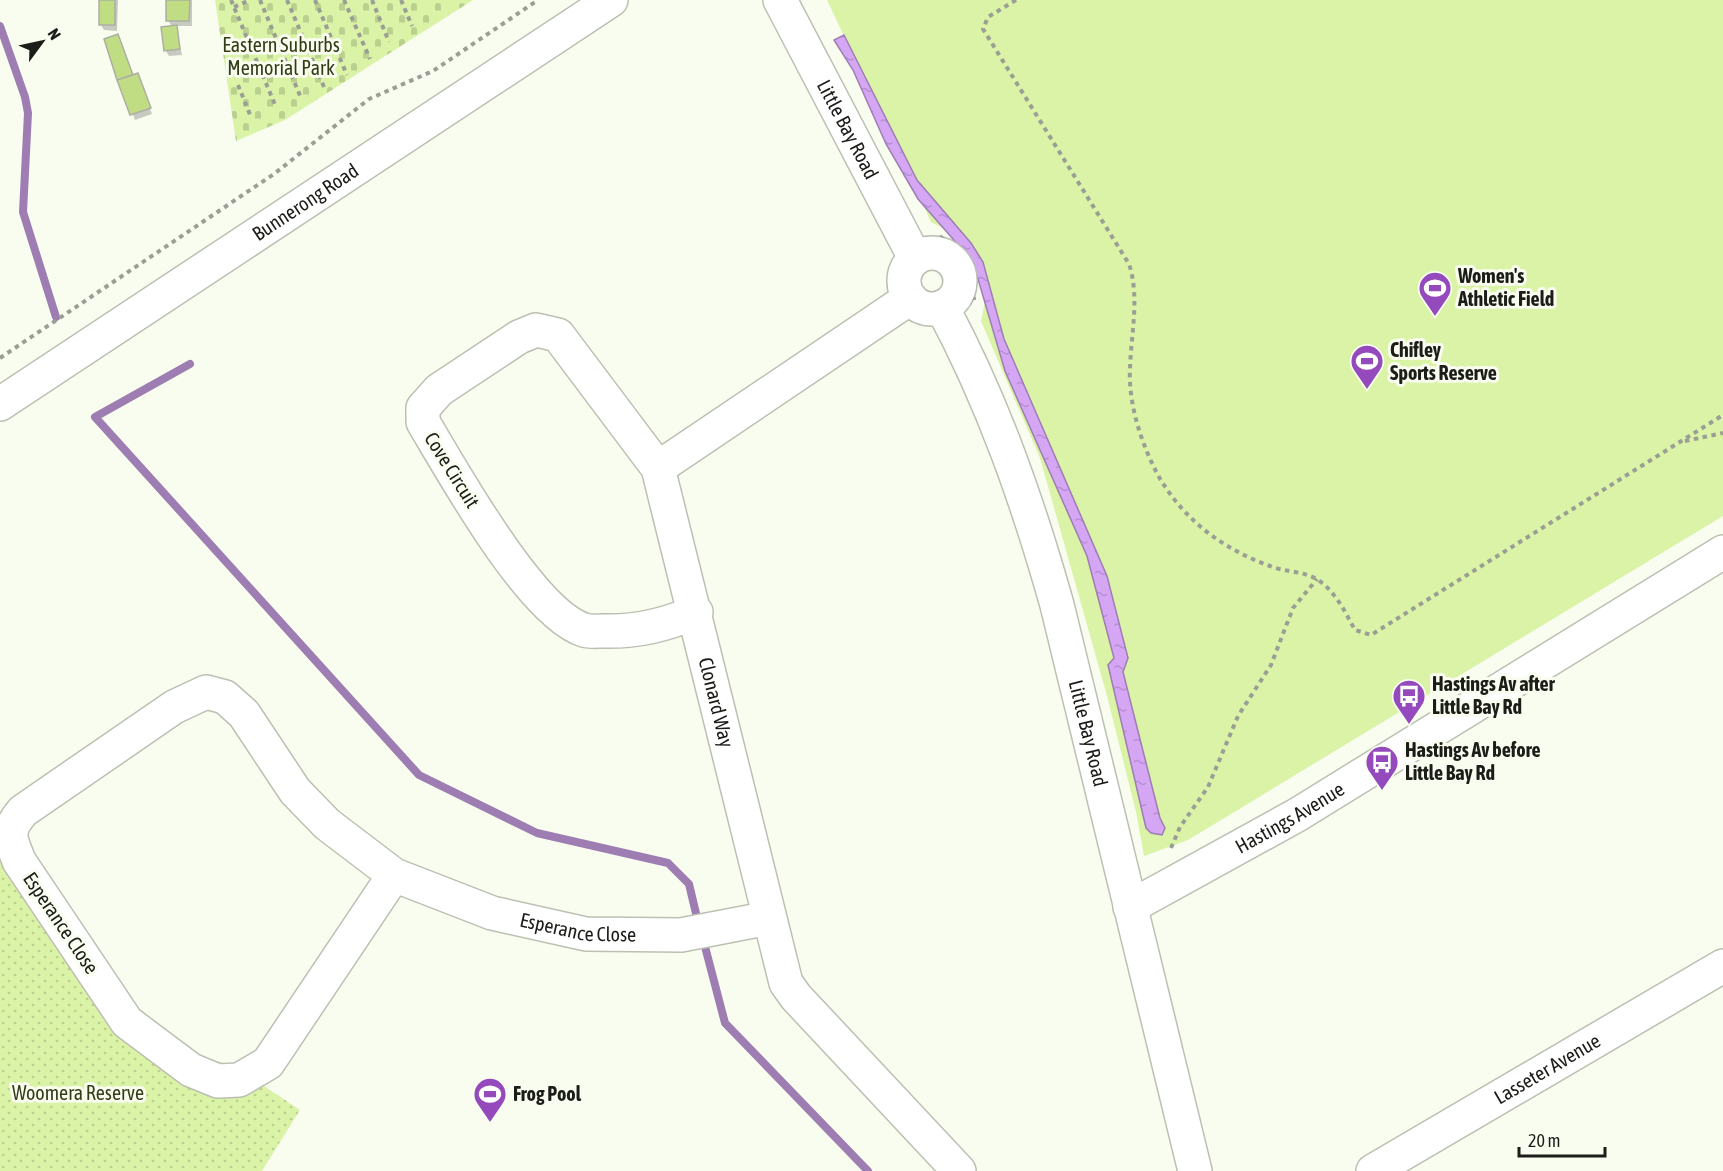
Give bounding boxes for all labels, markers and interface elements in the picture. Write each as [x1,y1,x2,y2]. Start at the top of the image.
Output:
north arrow [12,12,72,72]
text: N [44,25,65,43]
park label: Eastern Suburbs Memorial Park [222,33,340,79]
street label: Little Bay Road [813,76,884,183]
street label: Bunnerong Road [248,158,362,245]
place label: Women's Athletic Field [1457,264,1554,310]
sports icon: Women's Athletic Field [1417,270,1453,317]
place label: Chifley Sports Reserve [1390,338,1497,384]
sports icon: Chifley Sports Reserve [1349,343,1385,390]
street label: Cove Circuit [420,428,485,512]
street label: Clonard Way [694,655,739,750]
place label: Hastings Av after Little Bay Rd [1432,672,1556,718]
street label: Little Bay Road [1065,677,1113,789]
bus stop icon: Hastings Av after Little Bay Rd [1391,678,1427,725]
place label: Hastings Av before Little Bay Rd [1405,738,1541,784]
bus stop icon: Hastings Av before Little Bay Rd [1364,744,1400,791]
street label: Hastings Avenue [1231,777,1348,858]
street label: Esperance Close [19,868,104,978]
street label: Esperance Close [518,908,636,946]
street label: Lasseter Avenue [1490,1028,1604,1108]
sports icon: Frog Pool [472,1076,508,1123]
park label: Woomera Reserve [12,1081,144,1104]
place label: Frog Pool [513,1082,582,1105]
scale bar [1519,1120,1604,1158]
text: 20 m [1528,1130,1560,1151]

